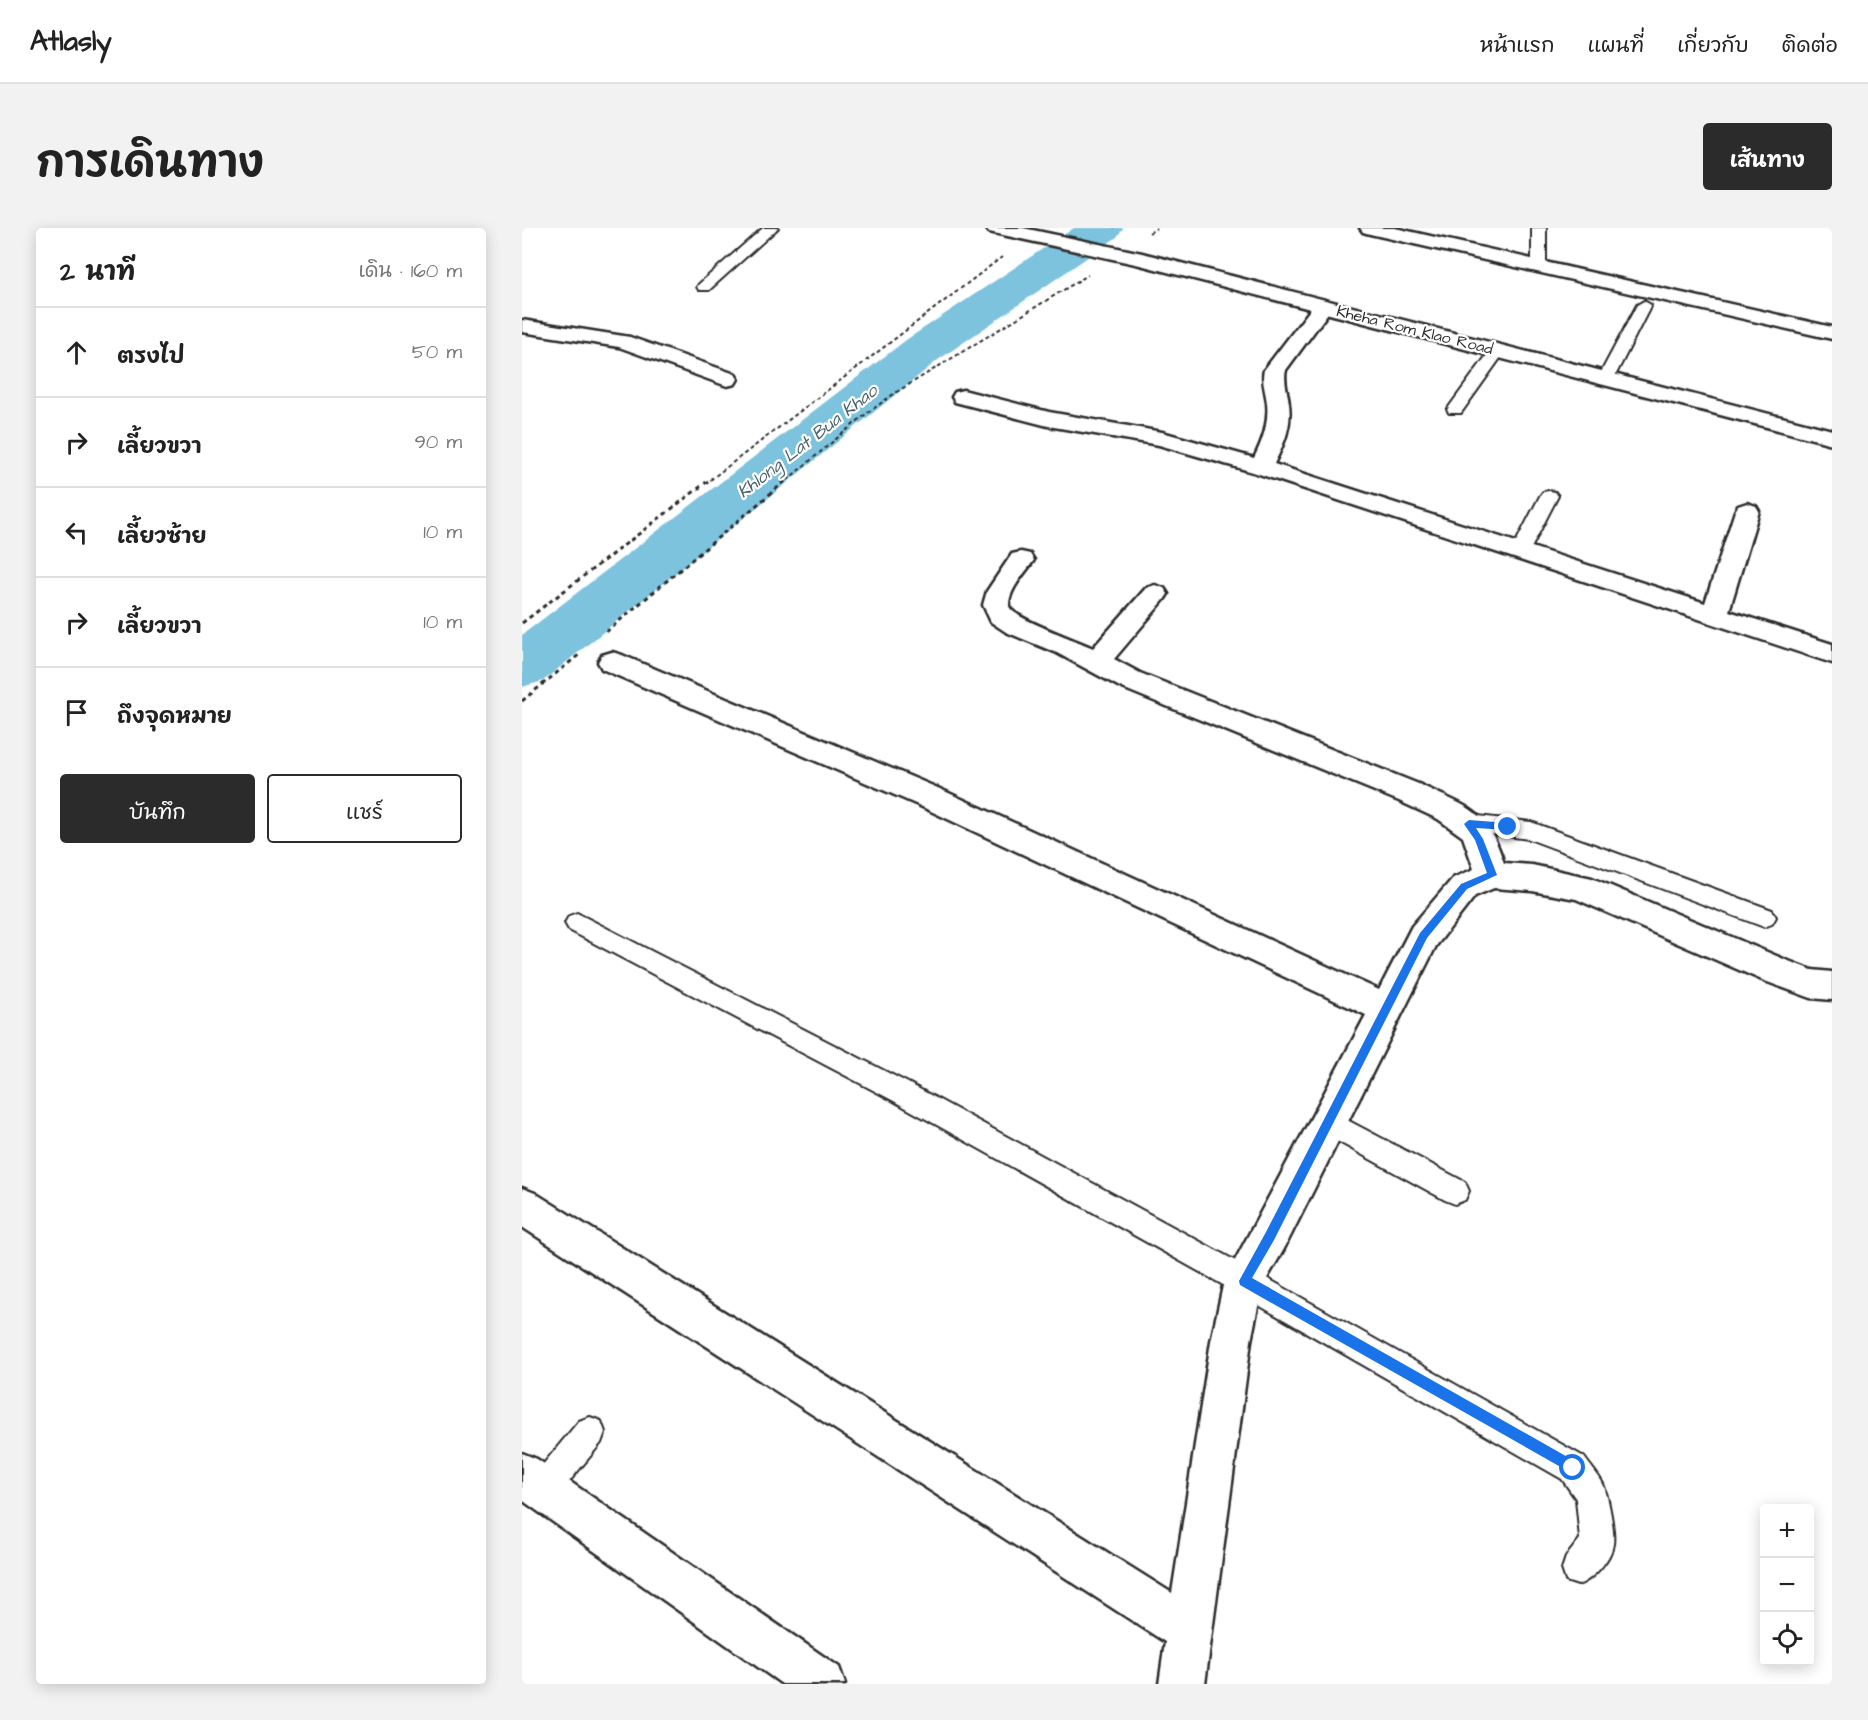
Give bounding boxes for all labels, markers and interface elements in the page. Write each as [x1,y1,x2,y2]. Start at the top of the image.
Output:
text: Atlasly [30,22,112,61]
text: หน้าแรก [1480,31,1555,60]
text: แผนที่ [1588,31,1644,60]
text: เกี่ยวกับ [1677,31,1749,60]
text: ติดต่อ [1782,31,1838,60]
button: เส้นทาง [1703,123,1832,190]
text: การเดินทาง [36,135,264,193]
text: 2 นาที [60,254,135,290]
text: เดิน · 160 m [358,257,462,285]
street label: Kheha Rom Klao Road [1334,300,1495,360]
icon: ahead [60,336,93,369]
text: 50 m [412,338,462,366]
text: ตรงไป [117,341,185,372]
water label: Khlong Lat Bua Khao [732,378,885,505]
icon: right [60,426,93,459]
text: 90 m [414,428,462,456]
text: เลี้ยวขวา [117,431,201,462]
icon: left [60,516,93,549]
text: 10 m [423,518,462,546]
text: เลี้ยวซ้าย [117,521,207,552]
icon: right [60,606,93,639]
text: 10 m [423,608,462,636]
text: เลี้ยวขวา [117,611,201,642]
icon: arrive [60,696,93,729]
text: ถึงจุดหมาย [117,701,232,732]
button: บันทึก [60,774,255,843]
button: แชร์ [267,774,462,843]
route end [1494,813,1520,839]
route start [1559,1454,1585,1480]
map controls [1760,1504,1814,1666]
button: + [1760,1504,1814,1558]
button: − [1760,1558,1814,1612]
button: locate [1760,1612,1814,1666]

